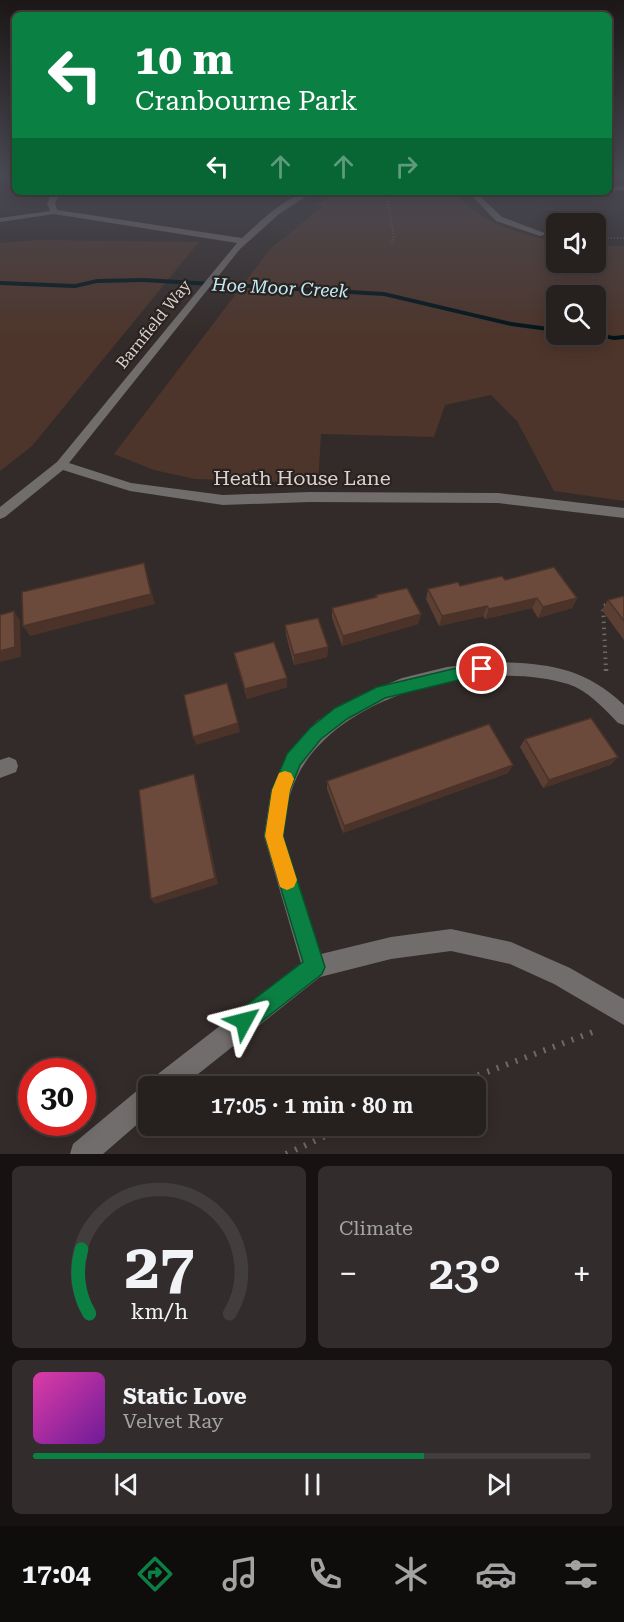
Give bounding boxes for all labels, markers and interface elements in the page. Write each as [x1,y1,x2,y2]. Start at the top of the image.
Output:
text: 10 m [135,35,233,84]
icon: left [36,36,114,114]
text: Cranbourne Park [135,85,357,117]
icon: left [201,150,234,183]
icon: ahead [264,150,297,183]
icon: ahead [327,150,360,183]
icon: right [390,150,423,183]
map controls [546,213,606,345]
button: sound [546,213,606,273]
water label: Hoe Moor Creek [210,273,349,302]
street label: Barnfield Way [112,276,195,372]
button: search [546,285,606,345]
street label: Heath House Lane [213,466,391,490]
pin [456,643,507,694]
icon: arrive [465,652,498,685]
position arrow [212,989,276,1053]
speed limit sign: 30 [18,1058,96,1136]
text: 17:05 · 1 min · 80 m [211,1093,413,1118]
text: Climate [339,1216,413,1240]
text: 27 [124,1230,194,1303]
text: 23° [429,1247,501,1300]
text: − [339,1254,357,1293]
text: + [573,1254,591,1293]
text: km/h [130,1299,188,1324]
text: Static Love [123,1384,247,1409]
text: Velvet Ray [123,1409,223,1433]
icon: previous [110,1468,143,1501]
icon: pause [296,1468,329,1501]
icon: next [482,1468,515,1501]
icon: directions [134,1553,176,1595]
icon: music [219,1553,261,1595]
icon: phone [304,1553,346,1595]
icon: climate [390,1553,432,1595]
icon: car [475,1553,517,1595]
icon: filters [560,1553,602,1595]
text: 17:04 [22,1558,91,1590]

